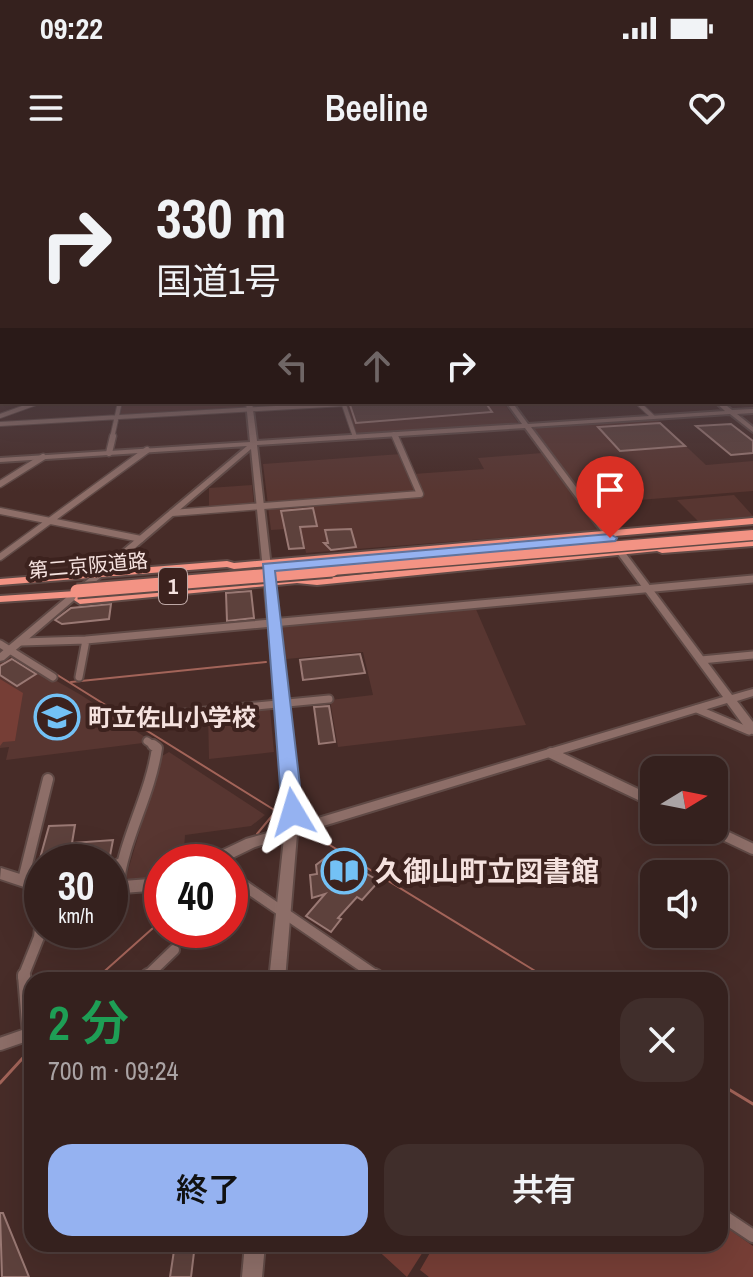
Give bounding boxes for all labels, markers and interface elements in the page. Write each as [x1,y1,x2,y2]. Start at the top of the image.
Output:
text: 09:22 [40,8,103,48]
text: Beeline [325,84,428,132]
icon: menu [24,86,68,130]
icon: heart [685,86,729,130]
text: 330 m [156,180,286,255]
icon: right [24,192,128,296]
text: 国道1号 [156,257,280,305]
icon: left [271,344,315,388]
icon: ahead [355,344,399,388]
icon: right [439,344,483,388]
pin [576,456,644,538]
icon: arrive [588,468,632,512]
street label: 第二京阪道路 [27,546,149,584]
road number: 1 [159,568,187,604]
school or university icon: 町立佐山小学校 [33,693,81,741]
place label: 町立佐山小学校 [88,701,256,733]
north arrow [640,756,728,844]
map controls [640,756,728,948]
position arrow [251,770,335,854]
speed limit sign: 40 [144,844,248,948]
library icon: 久御山町立図書館 [320,847,368,895]
place label: 久御山町立図書館 [375,852,599,890]
text: 30 [58,859,94,912]
button: sound [640,860,728,948]
text: km/h [58,902,94,929]
text: 2 分 [48,990,129,1055]
button: close [620,998,704,1082]
text: 700 m · 09:24 [48,1053,178,1088]
button: 終了 [48,1144,368,1236]
button: 共有 [384,1144,704,1236]

